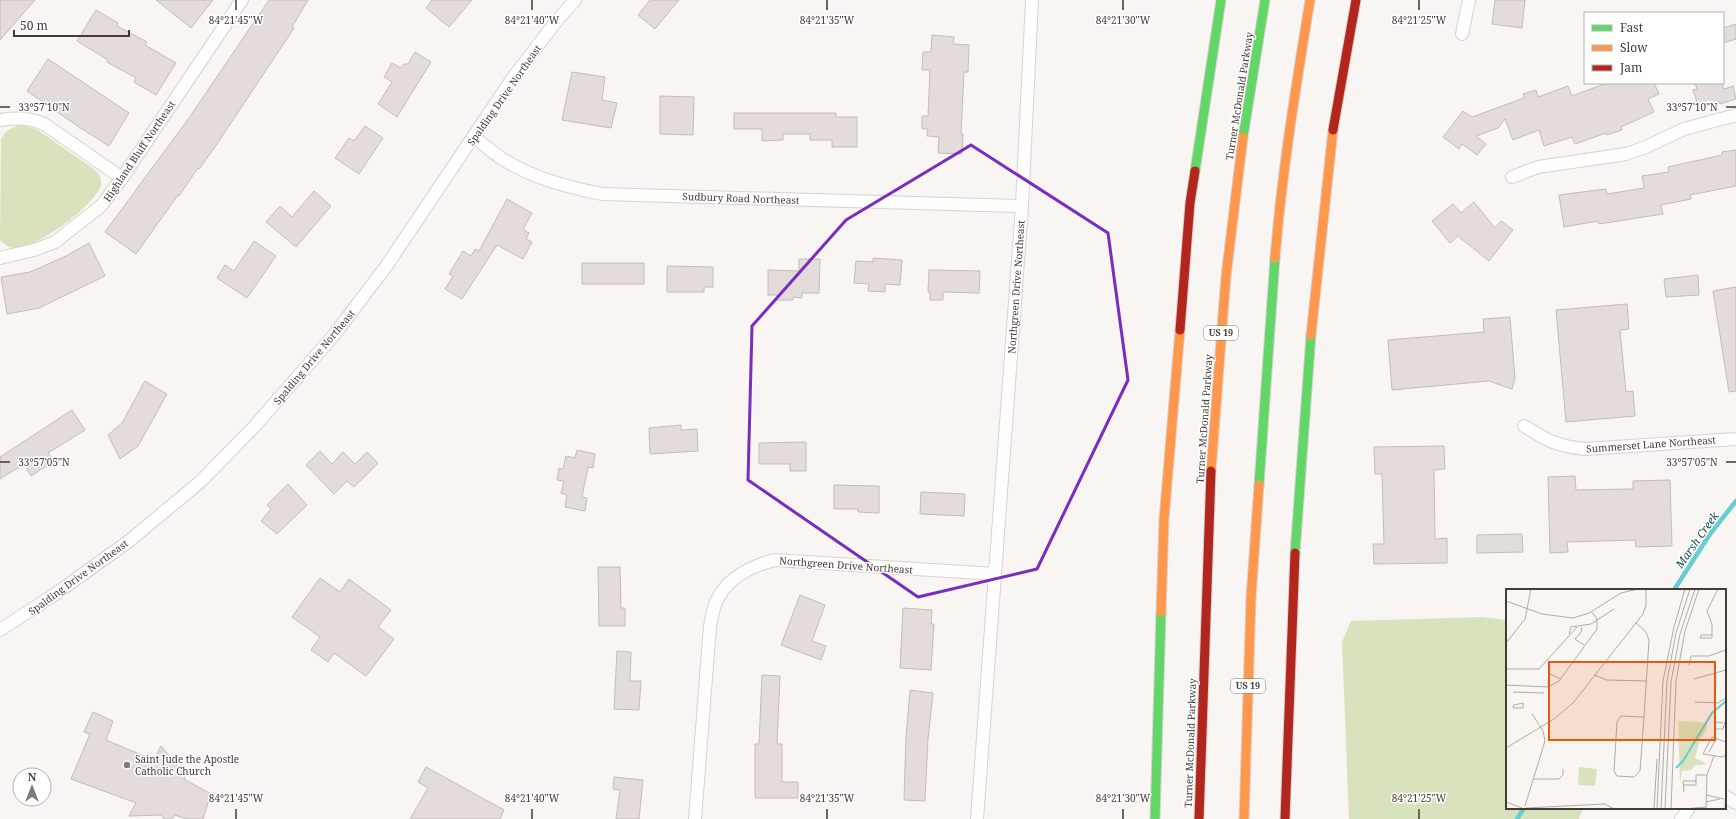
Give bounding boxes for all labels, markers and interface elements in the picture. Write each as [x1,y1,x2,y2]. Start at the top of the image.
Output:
scale bar [14,12,129,38]
legend [1584,12,1724,84]
text: 84°21'45"W [209,13,264,27]
text: 84°21'40"W [505,13,560,27]
text: 84°21'35"W [800,13,855,27]
text: 84°21'30"W [1096,13,1151,27]
text: 84°21'25"W [1392,13,1447,27]
text: 50 m [20,17,48,34]
text: Fast [1620,19,1643,36]
street label: Turner McDonald Parkway [1222,31,1256,161]
text: Slow [1620,39,1648,56]
street label: Spalding Drive Northeast [464,41,544,148]
text: Jam [1619,59,1642,76]
street label: Highland Bluff Northeast [100,97,178,204]
text: 33°57'10"N [18,100,70,114]
text: 33°57'10"N [1666,100,1718,114]
street label: Sudbury Road Northeast [682,189,800,207]
street label: Northgreen Drive Northeast [1004,219,1028,354]
street label: Spalding Drive Northeast [270,306,358,407]
road number: US 19 [1204,326,1238,340]
street label: Turner McDonald Parkway [1193,354,1216,484]
street label: Summerset Lane Northeast [1586,432,1717,456]
text: 33°57'05"N [18,455,70,469]
text: 33°57'05"N [1666,455,1718,469]
water label: Marsh Creek [1671,508,1722,572]
street label: Spalding Drive Northeast [25,536,131,618]
street label: Northgreen Drive Northeast [779,553,914,577]
inset map [1506,589,1726,809]
street label: Turner McDonald Parkway [1181,678,1199,808]
road number: US 19 [1231,679,1265,693]
place label: Saint Jude the Apostle Catholic Church [135,752,239,778]
marker: Saint Jude the Apostle Catholic Church [122,760,132,770]
north arrow [12,767,52,807]
text: N [28,769,37,784]
text: 84°21'45"W [209,791,264,805]
text: 84°21'40"W [505,791,560,805]
text: 84°21'35"W [800,791,855,805]
text: 84°21'30"W [1096,791,1151,805]
text: 84°21'25"W [1392,791,1447,805]

